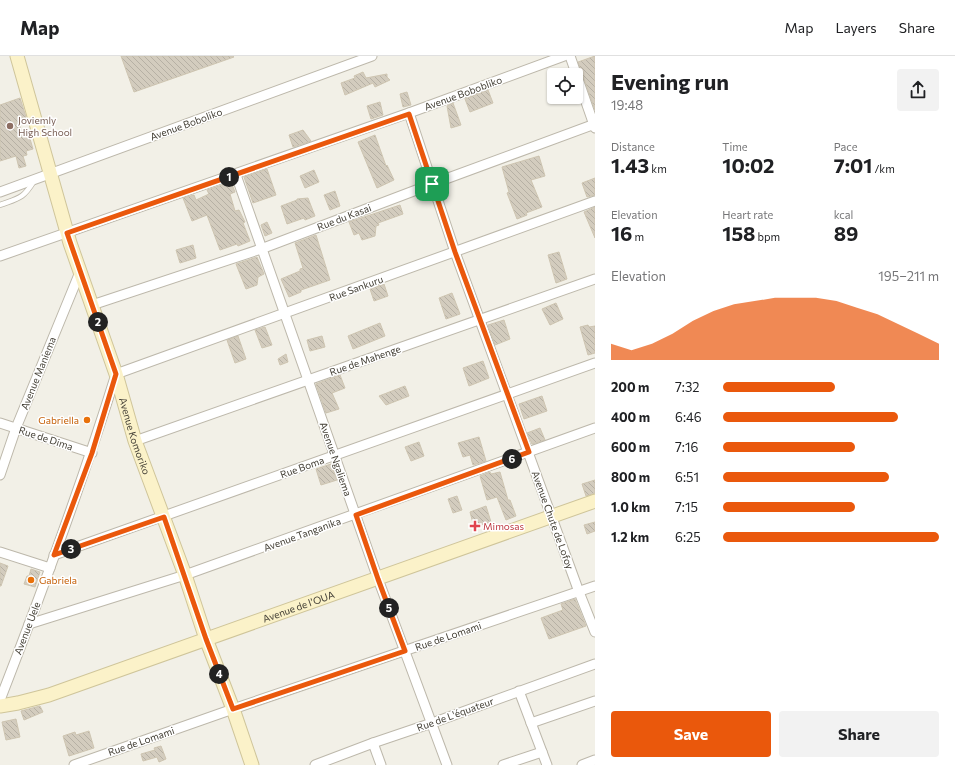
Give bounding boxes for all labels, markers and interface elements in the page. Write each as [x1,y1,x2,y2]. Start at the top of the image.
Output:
text: Map [20,16,59,39]
text: Map [785,19,813,36]
text: Layers [835,19,877,36]
text: Share [899,19,935,36]
map controls [547,68,583,104]
button: locate [547,68,583,104]
text: Evening run [611,68,729,95]
button: share [897,69,939,111]
street label: Avenue Bobobliko [423,73,503,113]
text: 19:48 [611,97,643,113]
street label: Avenue Boboliko [148,105,224,143]
place label: Joviemly High School [18,114,72,138]
marker: Joviemly High School [5,121,15,131]
text: Distance [611,140,655,153]
text: Time [722,140,748,153]
text: Pace [834,140,858,153]
text: 1.43 [611,153,649,177]
text: 10:02 [722,153,775,177]
text: 7:01 [834,153,872,177]
text: km [649,162,667,175]
text: /km [872,162,895,175]
pin: 1 [219,167,239,187]
pin [415,167,449,201]
text: 1 [227,170,231,183]
icon: arrive [421,173,443,195]
street label: Rue du Kasai [315,201,373,233]
text: Elevation [611,208,657,221]
text: Heart rate [722,208,773,221]
text: kcal [834,208,853,221]
text: 16 [611,221,632,245]
text: 158 [722,221,755,245]
text: 89 [834,221,858,245]
text: m [632,230,644,243]
text: bpm [755,230,780,243]
text: Elevation [611,268,666,284]
text: 195–211 m [878,268,939,284]
street label: Rue Sankuru [327,273,385,303]
pin: 2 [88,312,108,332]
text: 2 [95,315,101,328]
street label: Avenue Maniema [18,335,58,411]
street label: Rue de Mahenge [328,342,402,378]
text: 200 m [611,379,649,395]
text: 7:32 [675,379,700,395]
street label: Avenue Komoriko [117,396,153,476]
text: 400 m [611,409,650,425]
text: 6:46 [675,409,702,425]
place label: Gabriella [38,414,79,426]
marker: Gabriella [82,415,92,425]
street label: Avenue Ngaliema [318,420,354,498]
street label: Rue de Dima [17,424,75,452]
text: 600 m [611,439,650,455]
text: 7:16 [675,439,698,455]
pin: 6 [502,449,522,469]
text: 6 [509,452,515,465]
street label: Rue Boma [278,454,326,480]
street label: Avenue Chute de Lofoy [530,469,576,571]
text: 800 m [611,469,650,485]
text: 6:51 [675,469,699,485]
text: 1.0 km [611,499,650,515]
text: 7:15 [675,499,698,515]
street label: Avenue Tanganika [262,514,342,554]
place label: Mimosas [483,520,525,532]
marker: Mimosas [470,521,480,531]
text: 1.2 km [611,529,649,545]
text: 6:25 [675,529,701,545]
pin: 3 [61,539,81,559]
text: 3 [68,542,74,555]
place label: Gabriela [39,574,77,586]
marker: Gabriela [26,575,36,585]
street label: Avenue de l’OUA [261,588,336,625]
pin: 5 [379,598,399,618]
street label: Avenue Uele [11,600,43,656]
text: 5 [386,601,392,614]
street label: Rue de Lomami [413,619,483,653]
pin: 4 [209,664,229,684]
text: 4 [216,667,222,680]
street label: Rue de L'équateur [415,695,495,733]
button: Save [611,711,771,757]
button: Share [779,711,939,757]
street label: Rue de Lomami [106,724,176,758]

